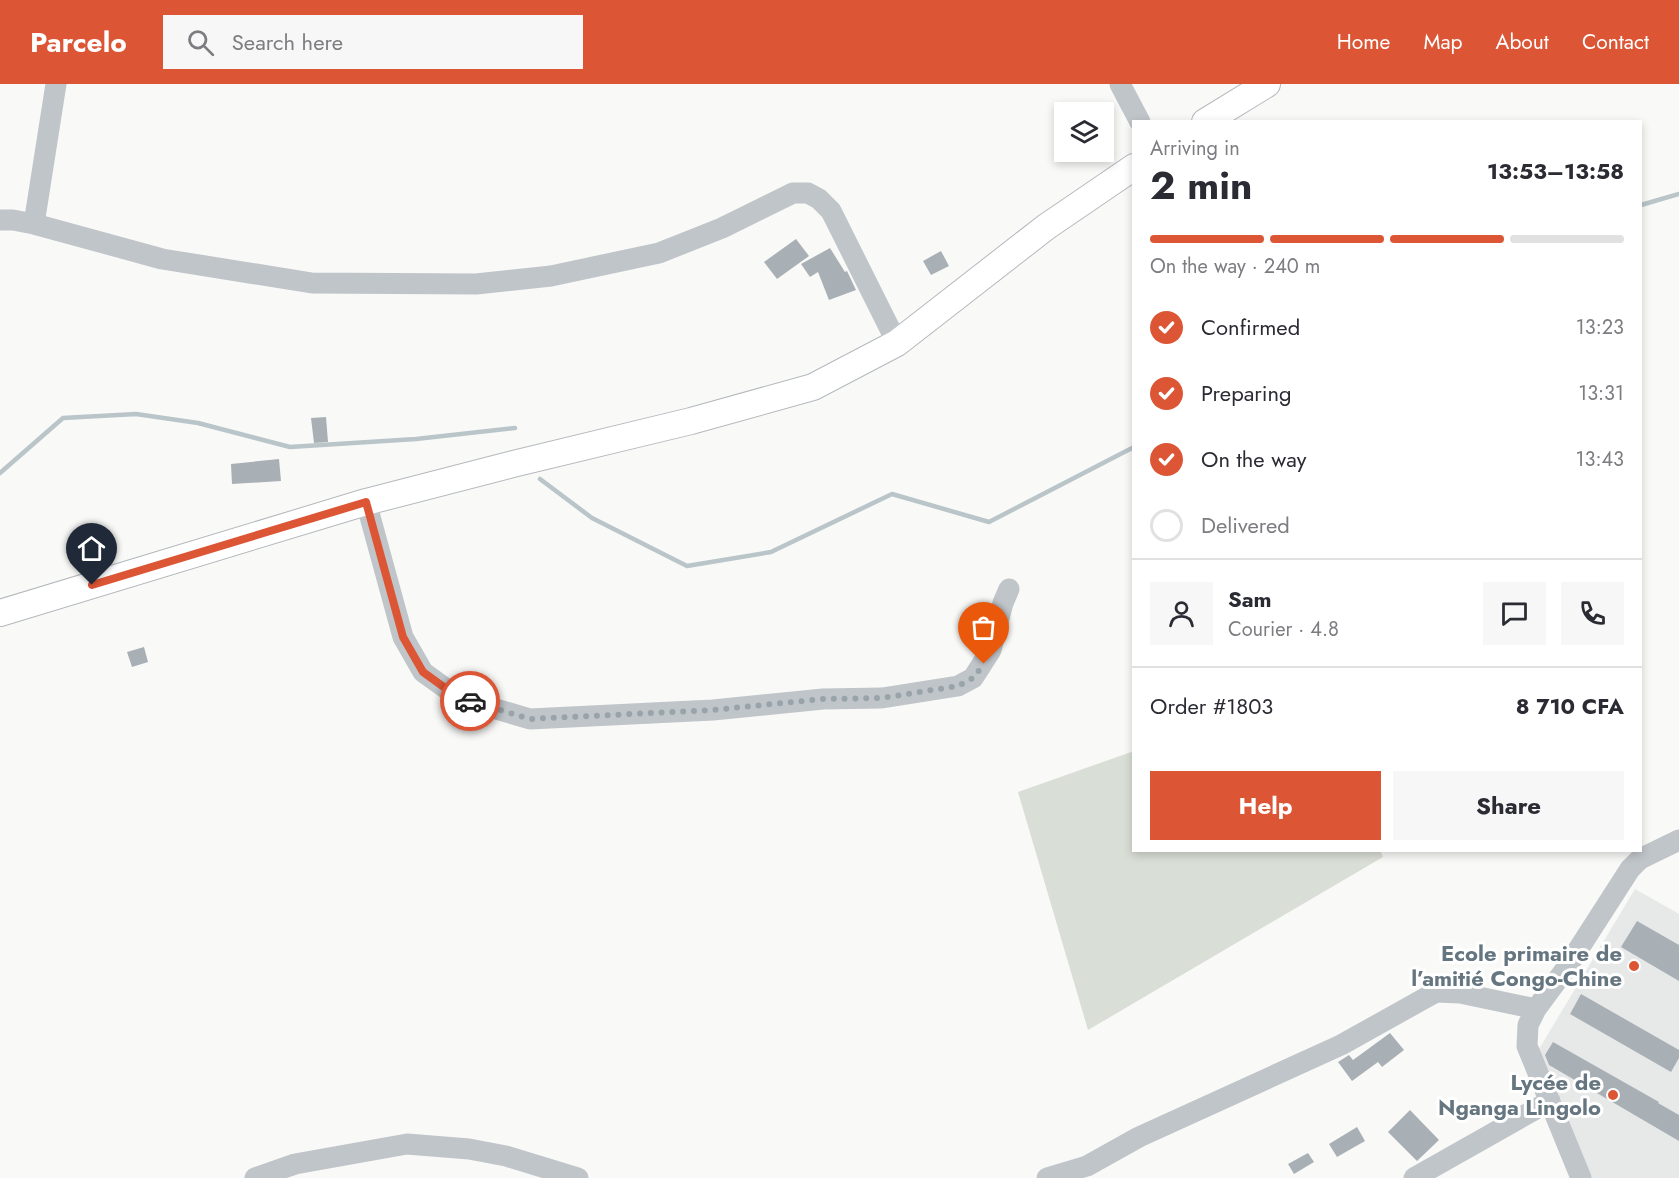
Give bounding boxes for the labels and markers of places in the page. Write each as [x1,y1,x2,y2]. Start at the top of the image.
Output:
pin [66,523,117,585]
pin [958,602,1009,664]
place label: Ecole primaire de l’amitié Congo-Chine [1411,937,1622,994]
marker: Ecole primaire de l’amitié Congo-Chine [1627,959,1641,973]
place label: Lycée de Nganga Lingolo [1438,1066,1601,1123]
marker: Lycée de Nganga Lingolo [1606,1088,1620,1102]

